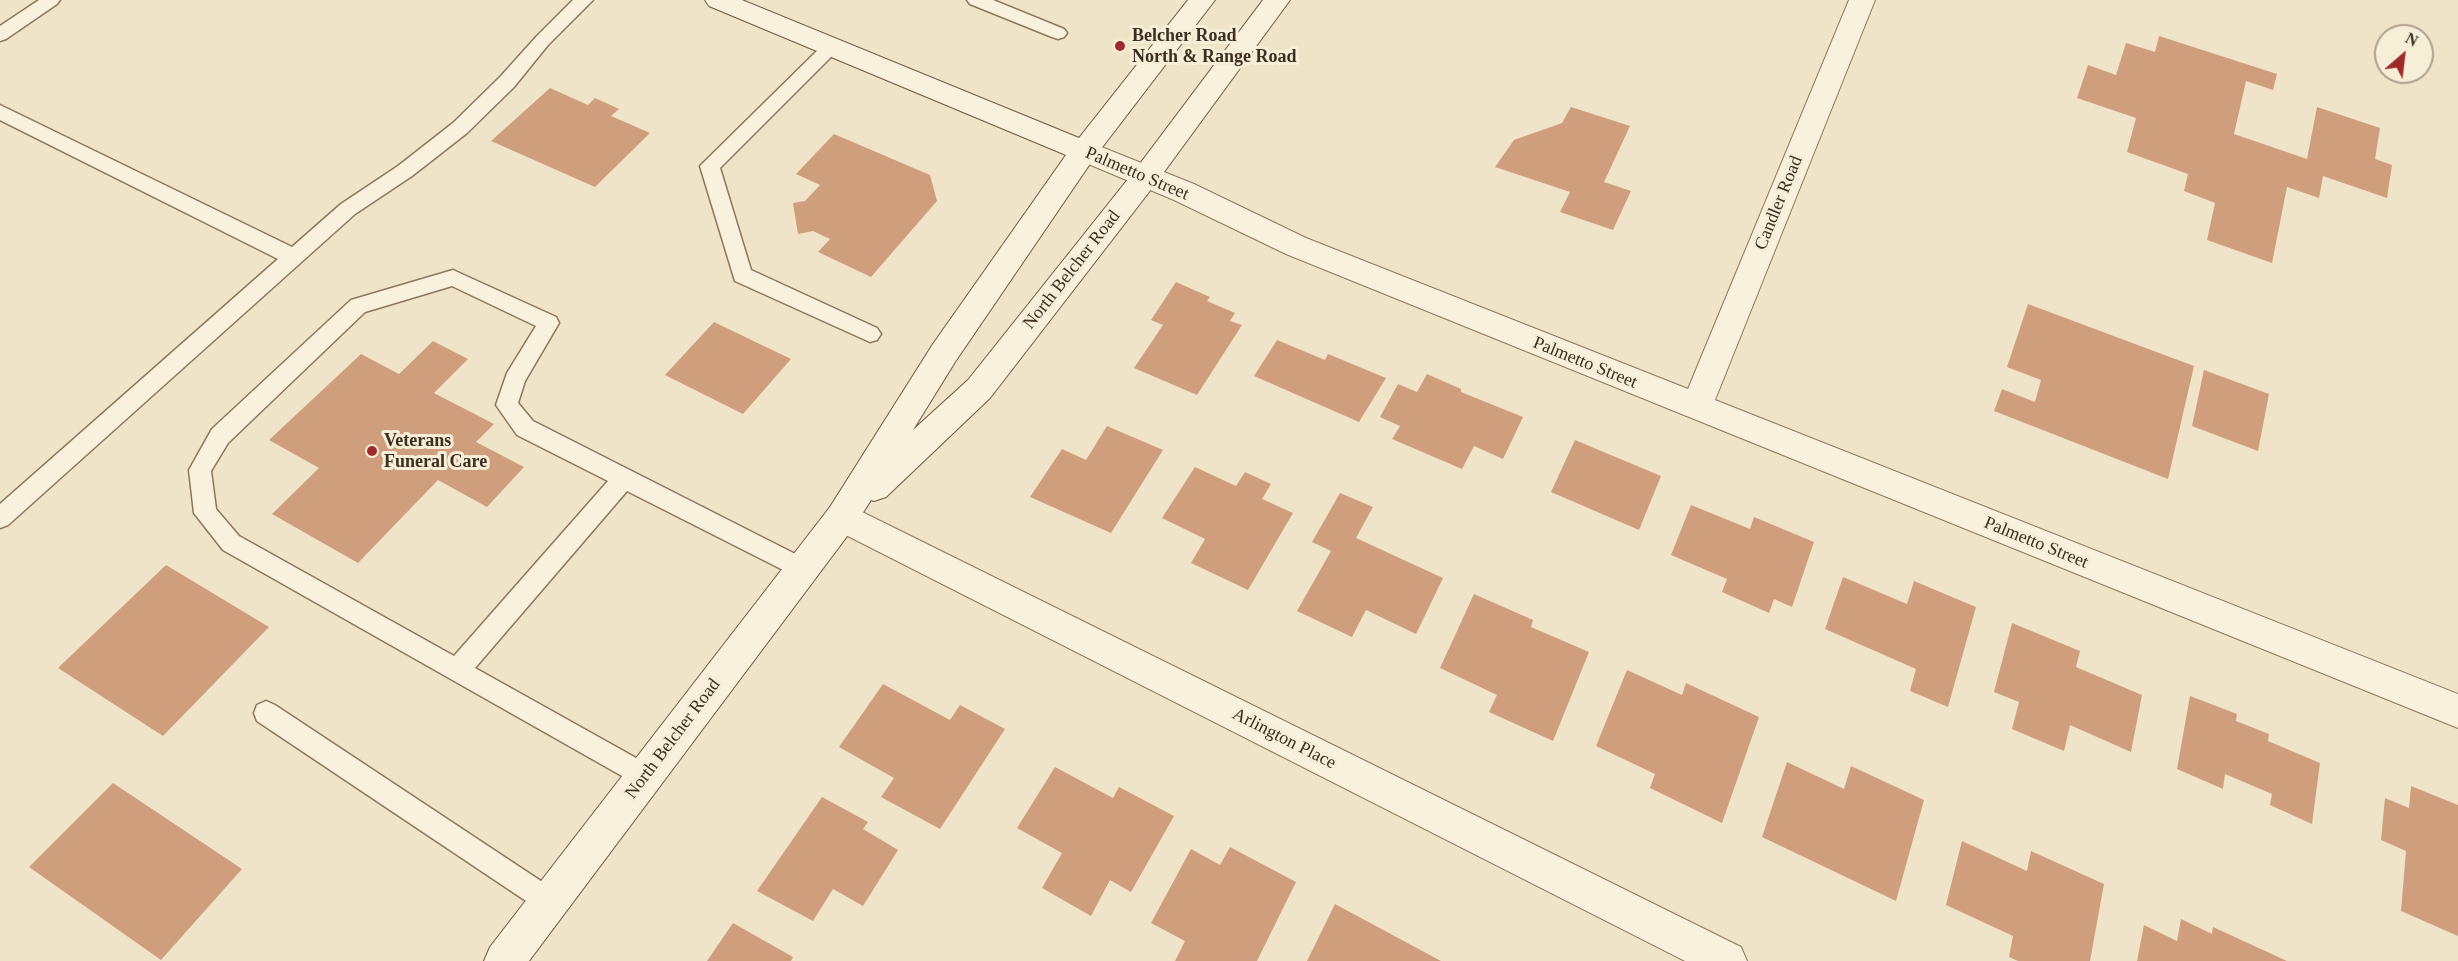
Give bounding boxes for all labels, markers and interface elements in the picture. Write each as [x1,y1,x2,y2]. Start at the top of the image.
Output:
north arrow [2374,24,2434,84]
place label: Belcher Road North & Range Road [1132,25,1296,68]
text: N [2403,29,2421,50]
marker: Belcher Road North & Range Road [1113,39,1127,53]
street label: Palmetto Street [1082,142,1192,206]
street label: Candler Road [1750,153,1808,253]
street label: North Belcher Road [1019,206,1125,334]
street label: Palmetto Street [1530,332,1640,394]
place label: Veterans Funeral Care [384,430,487,472]
marker: Veterans Funeral Care [365,444,379,458]
street label: Palmetto Street [1981,512,2091,574]
street label: North Belcher Road [621,675,725,803]
street label: Arlington Place [1229,704,1339,774]

